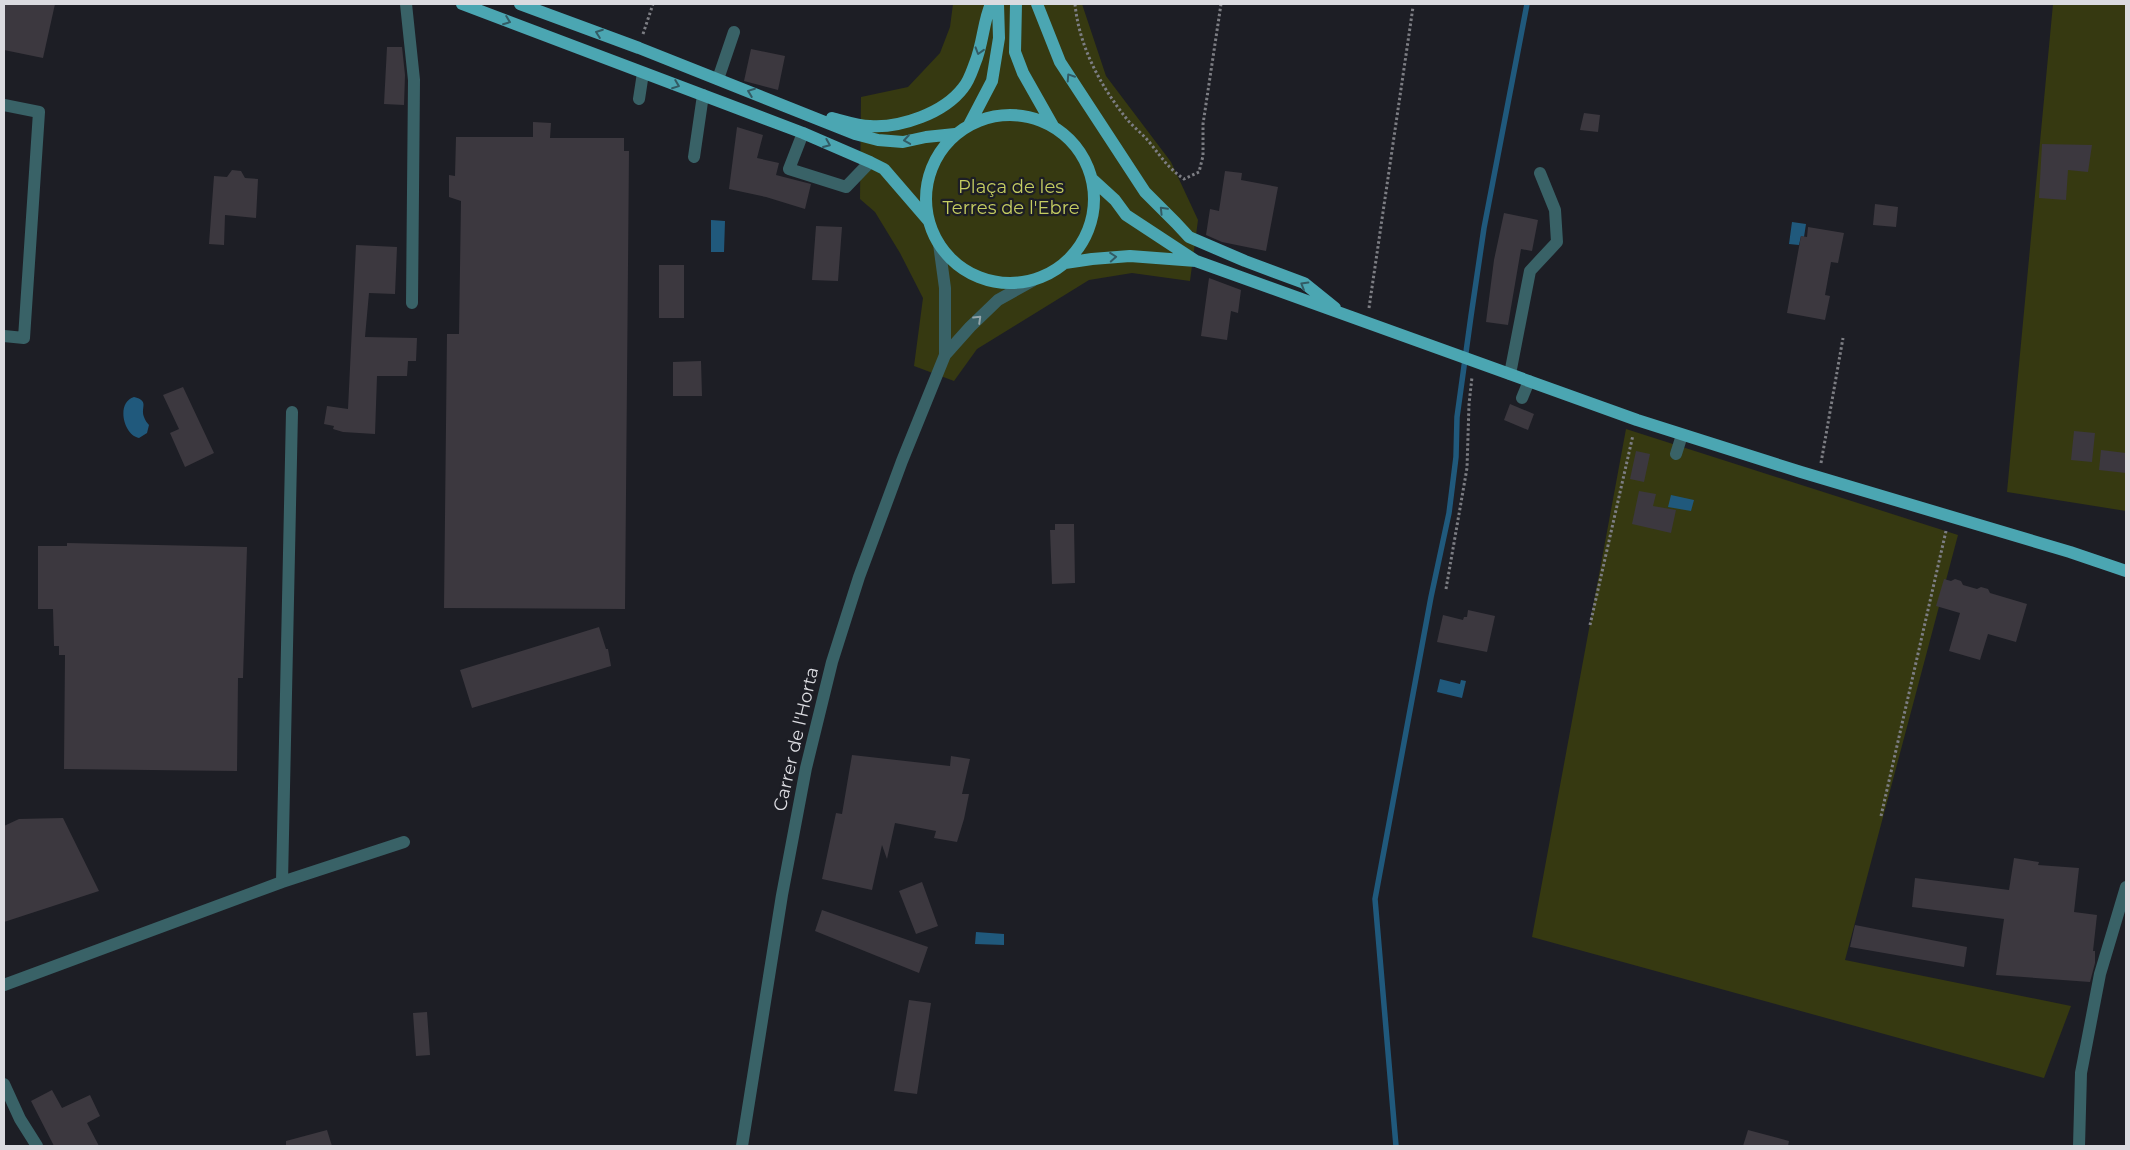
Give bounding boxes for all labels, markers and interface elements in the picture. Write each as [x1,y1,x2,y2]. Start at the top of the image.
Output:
one-way arrow [503,15,511,25]
one-way arrow [596,29,604,39]
one-way arrow [975,46,985,54]
one-way arrow [1067,73,1076,83]
one-way arrow [671,79,679,89]
one-way arrow [747,88,756,98]
one-way arrow [903,135,912,145]
one-way arrow [822,137,831,148]
park label: Plaça de les Terres de l'Ebre [942,176,1080,219]
one-way arrow [1160,207,1169,216]
one-way arrow [1109,252,1117,263]
one-way arrow [1301,281,1310,291]
one-way arrow [972,316,981,325]
street label: Carrer de l'Horta [769,665,823,813]

